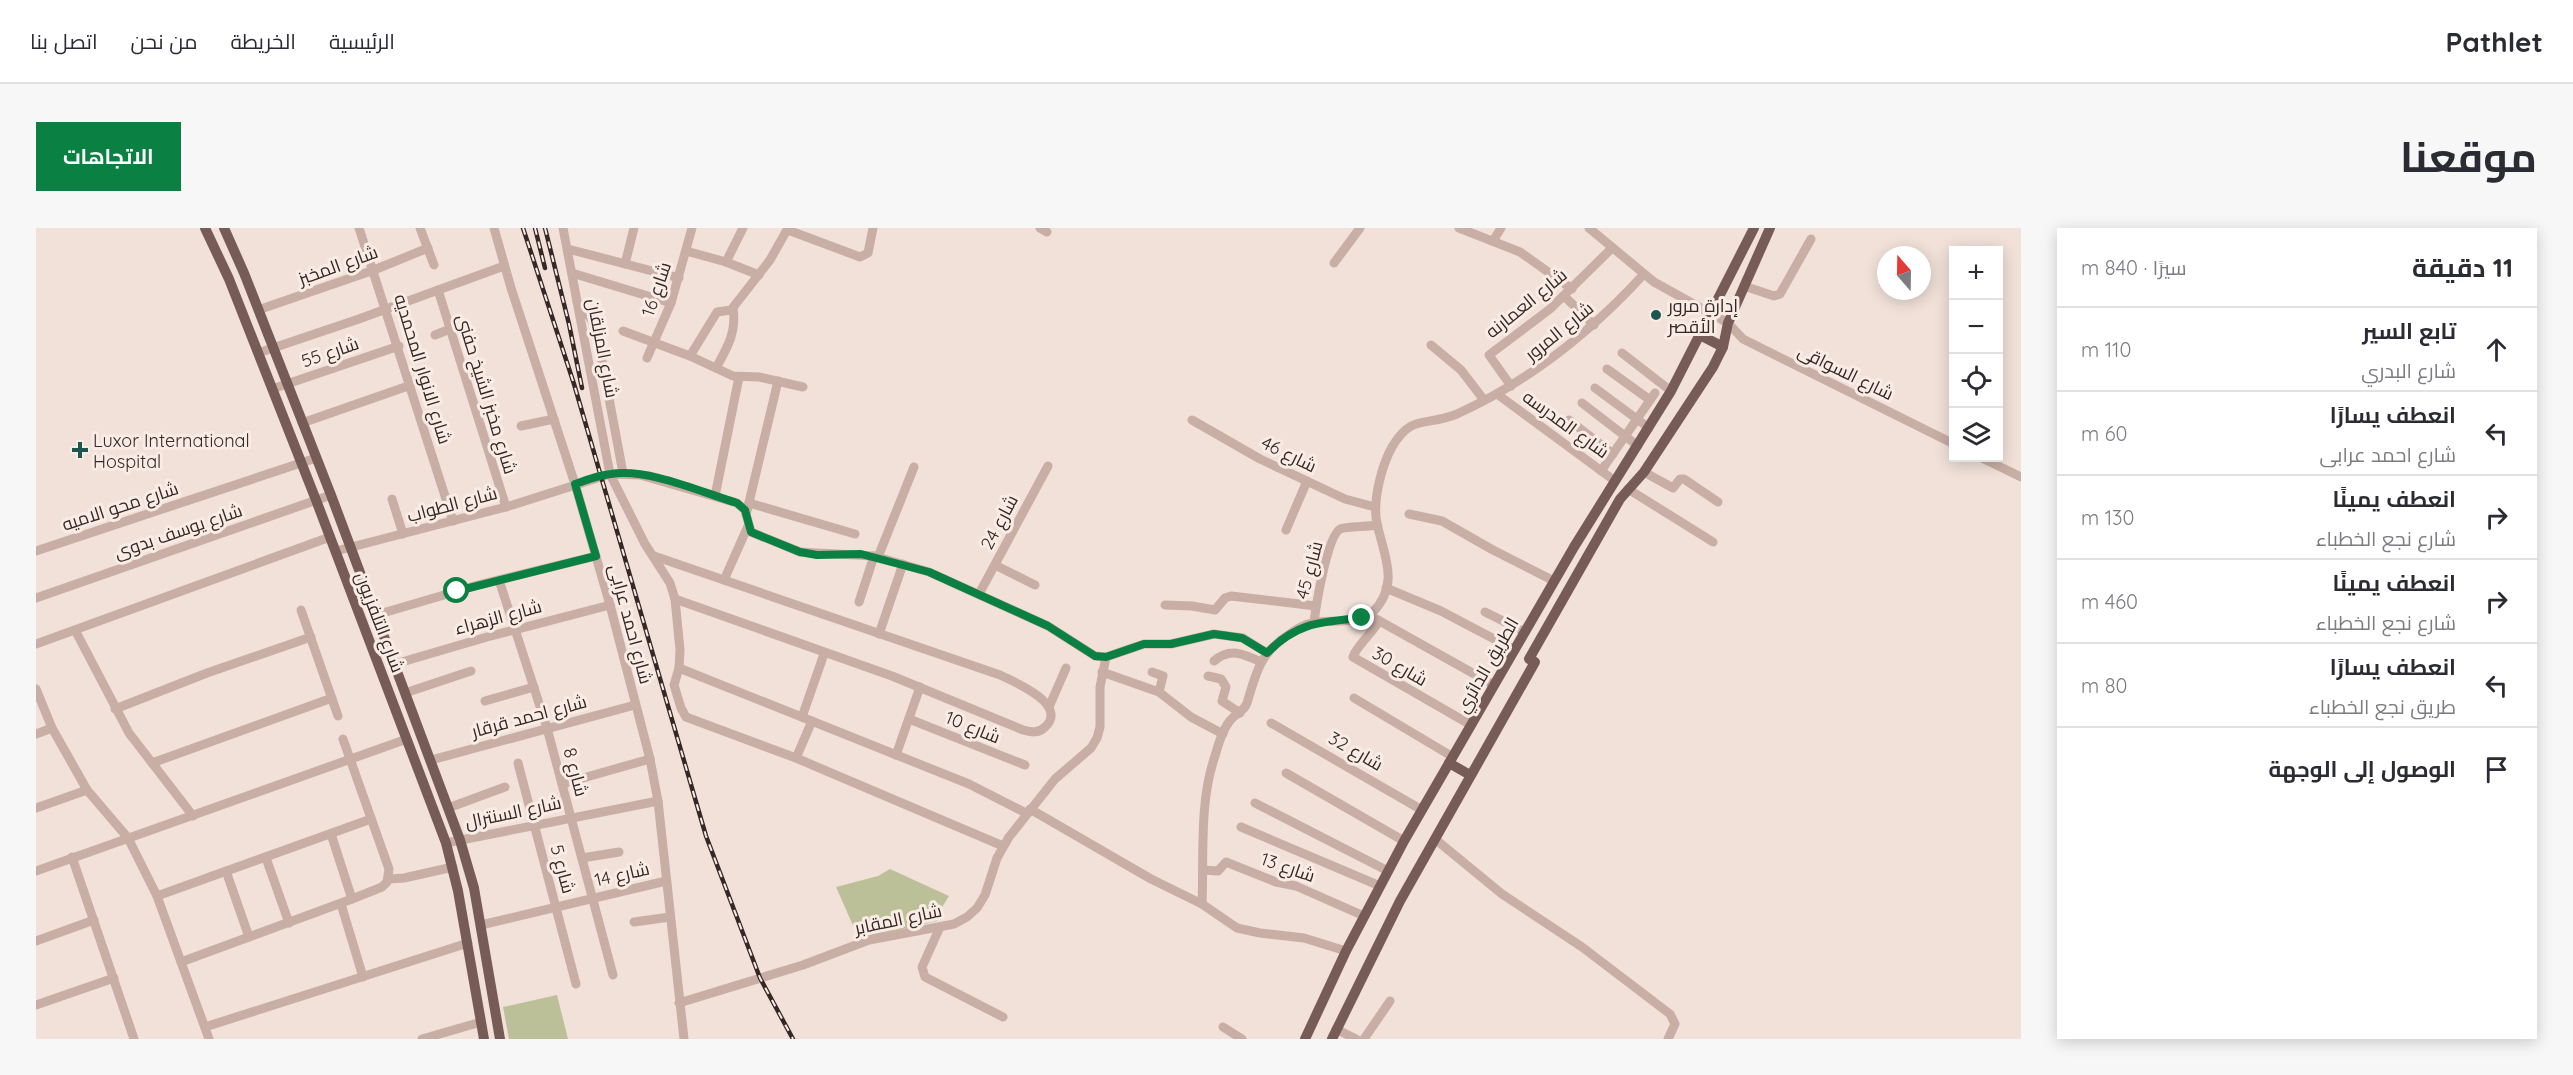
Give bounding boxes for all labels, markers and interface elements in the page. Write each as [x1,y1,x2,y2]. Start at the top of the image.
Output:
text: Pathlet [2446,24,2543,59]
text: اتصل بنا [30,28,98,54]
text: من نحن [131,28,197,54]
text: الخريطة [230,28,296,54]
text: الرئيسية [329,28,395,54]
button: الاتجاهات [36,122,181,191]
text: موقعنا [2400,130,2537,183]
street label: شارع المخبز [294,240,381,291]
north arrow [1877,246,1931,300]
map controls [1949,246,2003,462]
button: + [1949,246,2003,300]
text: 11 دقيقة [2412,251,2513,284]
text: سيرًا · 840 m [2081,255,2187,280]
street label: شارع 16 [636,259,677,320]
street label: شارع العمارنه [1481,263,1572,344]
street label: شارع الانوار المحمديه [388,291,457,447]
place label: إدارة مرور الأقصر [1667,294,1738,338]
street label: شارع المزلقان [581,296,624,400]
street label: شارع المرور [1519,296,1599,367]
button: − [1949,300,2003,354]
marker: إدارة مرور الأقصر [1649,308,1663,322]
street label: شارع مخبز الشيخ حفنى [451,311,522,477]
text: تابع السير [2362,317,2456,345]
street label: شارع 55 [298,331,362,373]
icon: ahead [2480,333,2513,366]
text: 110 m [2081,337,2131,362]
street label: شارع السواقى [1794,339,1898,406]
button: locate [1949,354,2003,408]
text: شارع البدري [2361,358,2456,383]
street label: شارع المدرسه [1518,385,1614,464]
text: انعطف يسارًا [2330,401,2456,429]
button: layers [1949,408,2003,462]
icon: left [2480,417,2513,450]
text: 60 m [2081,421,2127,446]
place label: Luxor International Hospital [93,429,250,473]
street label: شارع 46 [1257,431,1321,478]
marker: Luxor International Hospital [71,441,89,459]
text: شارع احمد عرابى [2319,442,2456,467]
street label: شارع محو الاميه [59,476,181,537]
street label: شارع الطواب [404,481,500,528]
text: انعطف يمينًا [2333,485,2456,513]
street label: شارع 24 [975,491,1024,554]
street label: شارع يوسف بدوى [111,498,245,565]
icon: right [2480,501,2513,534]
text: 130 m [2081,505,2135,530]
text: شارع نجع الخطباء [2316,526,2456,551]
street label: شارع 45 [1290,538,1329,602]
street label: شارع احمد عرابى [603,562,658,687]
street label: شارع التلفزيون [349,568,410,676]
text: انعطف يمينًا [2333,569,2456,597]
route start [443,577,469,603]
icon: right [2480,585,2513,618]
text: 460 m [2081,589,2138,614]
street label: شارع الزهراء [452,594,544,641]
route end [1348,604,1374,630]
text: شارع نجع الخطباء [2316,610,2456,635]
street label: الطريق الدائري [1450,613,1526,718]
street label: شارع 30 [1368,641,1432,692]
text: انعطف يسارًا [2330,653,2456,681]
icon: left [2480,669,2513,702]
text: 80 m [2081,673,2127,698]
street label: شارع احمد قرقار [468,690,590,744]
text: طريق نجع الخطباء [2309,694,2456,719]
street label: شارع 10 [942,706,1004,749]
street label: شارع 32 [1324,726,1387,777]
street label: شارع 8 [558,745,594,799]
icon: arrive [2480,753,2513,786]
text: الوصول إلى الوجهة [2268,755,2456,783]
street label: شارع السنترال [463,791,563,834]
street label: شارع 5 [545,842,581,896]
street label: شارع 13 [1258,847,1318,888]
street label: شارع 14 [592,857,652,892]
street label: شارع المقابر [851,899,944,941]

